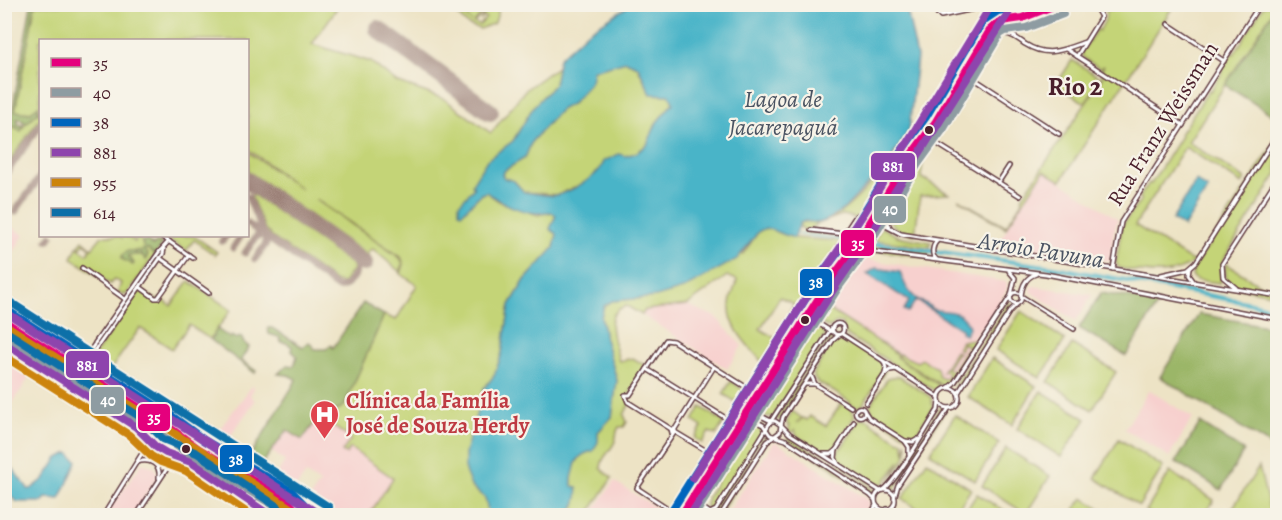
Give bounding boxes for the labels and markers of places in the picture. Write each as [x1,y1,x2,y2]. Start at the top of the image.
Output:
unlabelled marker [923,124,935,136]
unlabelled marker [799,314,811,326]
place label: Clínica da Família José de Souza Herdy [346,386,530,441]
hospital icon: Clínica da Família José de Souza Herdy [309,398,341,440]
unlabelled marker [180,443,192,455]

